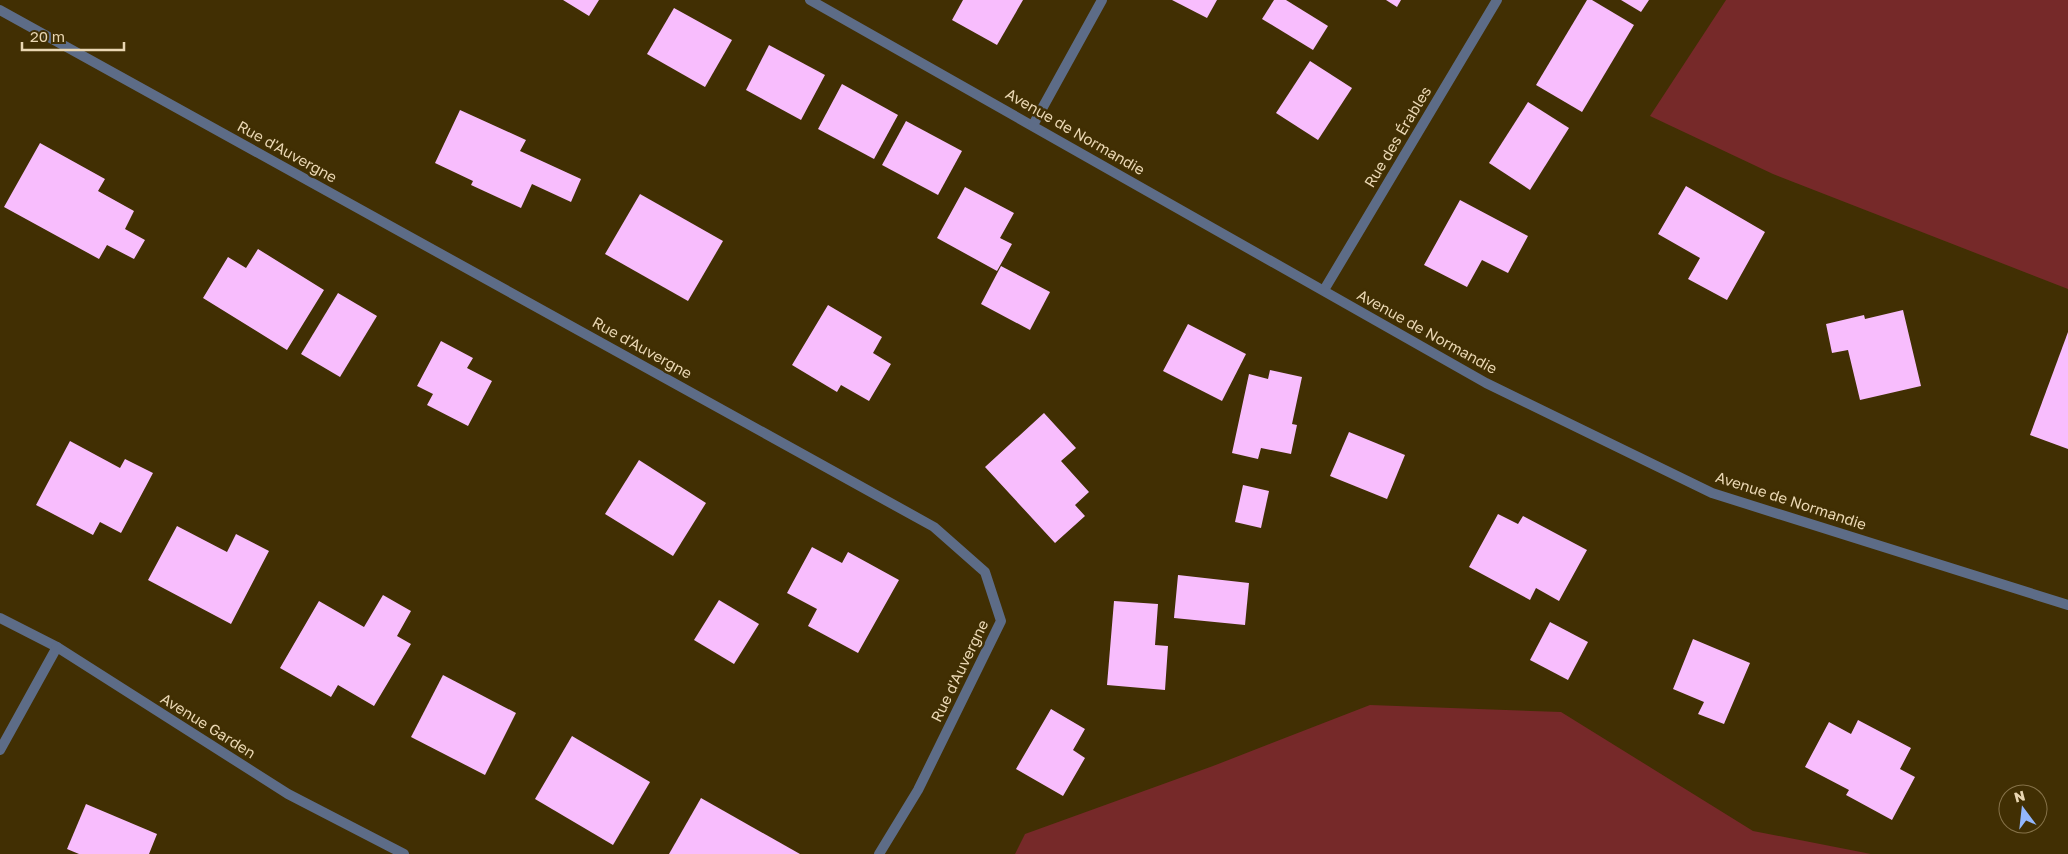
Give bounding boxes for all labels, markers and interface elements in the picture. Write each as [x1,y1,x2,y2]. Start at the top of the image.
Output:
scale bar [22,20,125,52]
text: 20 m [30,27,65,45]
street label: Rue des Érables [1360,83,1434,190]
street label: Avenue de Normandie [1003,84,1148,178]
street label: Rue d'Auvergne [234,116,341,186]
street label: Avenue de Normandie [1354,285,1501,377]
street label: Rue d'Auvergne [589,312,696,382]
street label: Avenue de Normandie [1714,467,1869,533]
street label: Rue d'Auvergne [927,616,992,724]
street label: Avenue Garden [158,689,259,762]
north arrow [1998,784,2048,834]
text: N [2012,786,2027,806]

